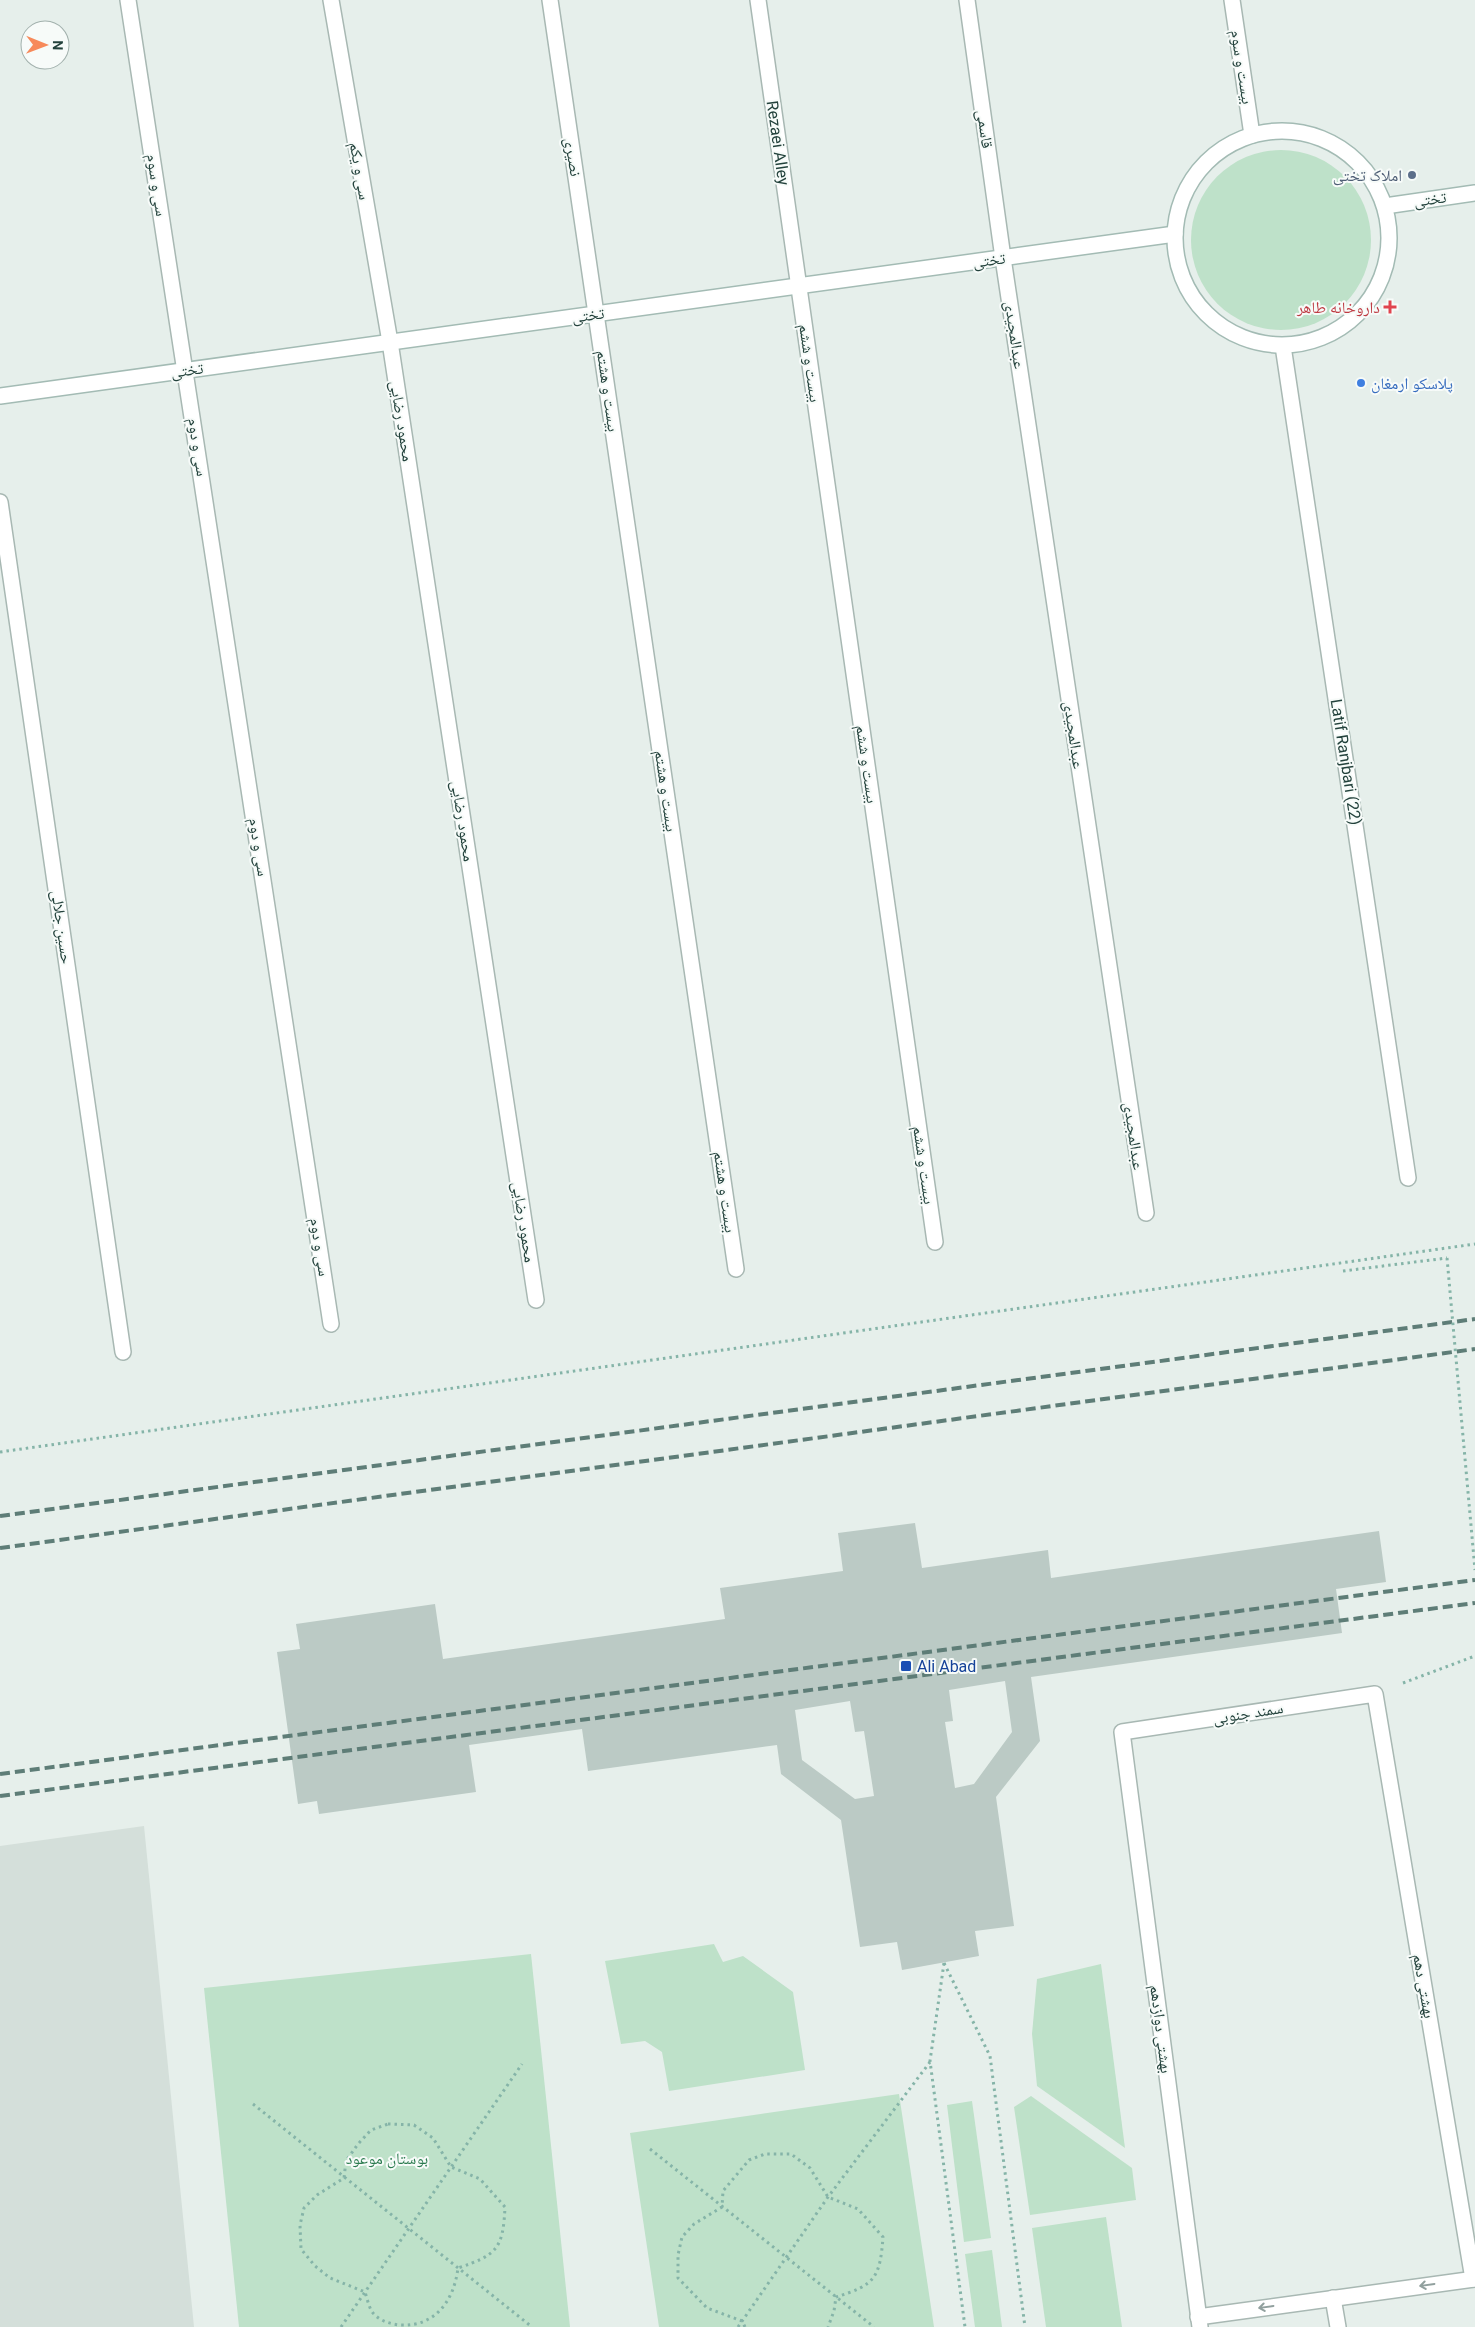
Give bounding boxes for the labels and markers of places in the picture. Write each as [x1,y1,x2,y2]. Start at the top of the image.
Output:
place label: املاک تختی [1333,166,1402,186]
marker: املاک تختی [1406,169,1418,181]
place label: داروخانه طاهر [1296,298,1380,317]
marker: داروخانه طاهر [1384,301,1396,313]
place label: پلاسکو ارمغان [1371,374,1453,394]
marker: پلاسکو ارمغان [1355,377,1367,389]
place label: Ali Abad [917,1657,976,1676]
marker: Ali Abad [899,1659,913,1673]

